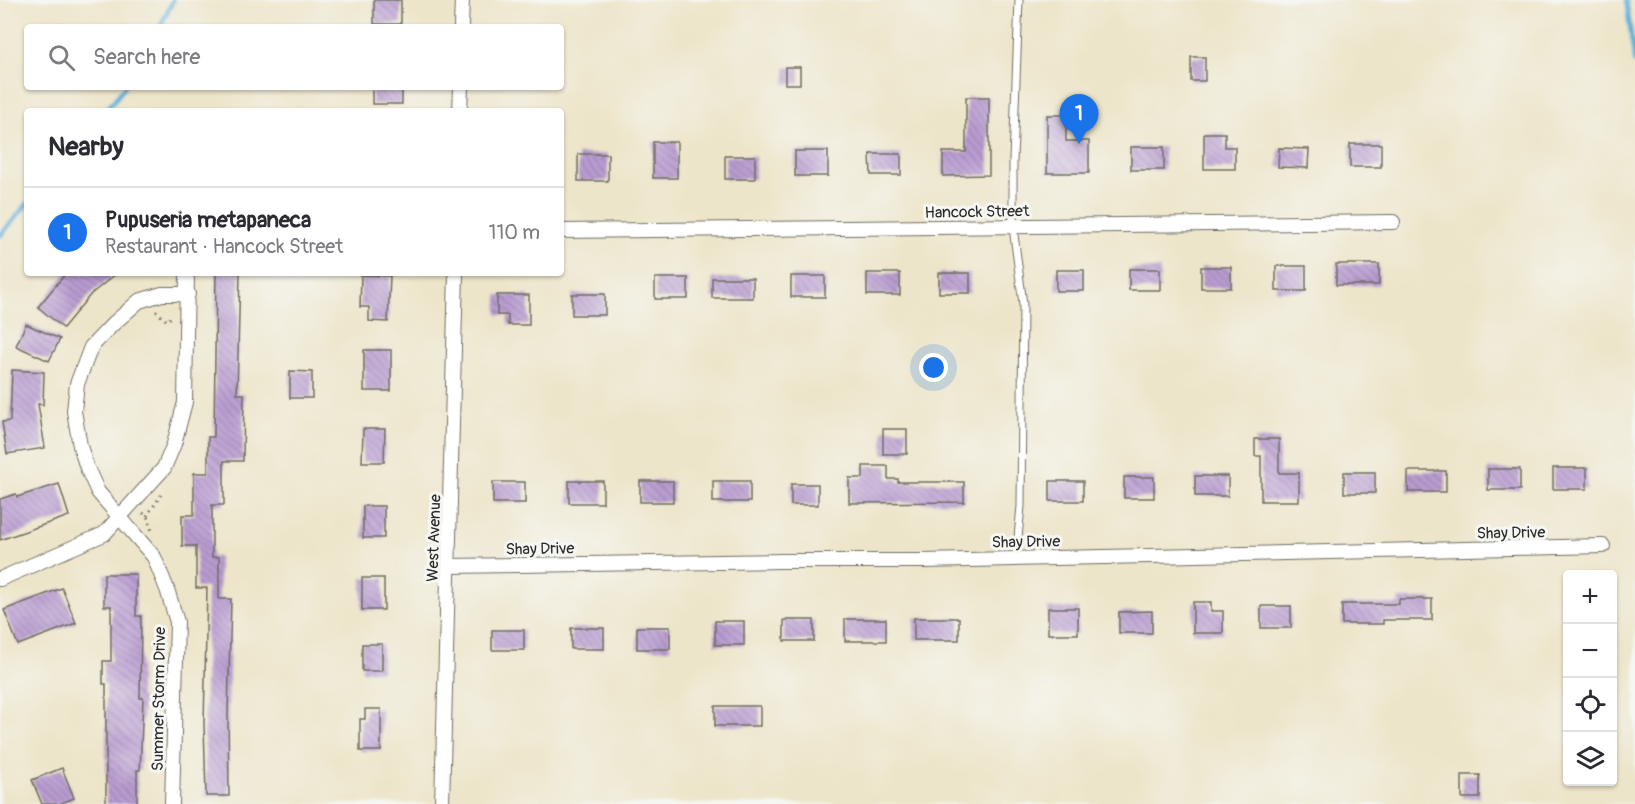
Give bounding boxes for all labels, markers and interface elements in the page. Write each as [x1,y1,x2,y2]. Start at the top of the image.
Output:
search box [24,24,564,90]
icon: search [45,41,78,74]
text: Search here [93,43,200,71]
pin: 1 [1060,94,1098,144]
text: Nearby [48,131,124,163]
street label: Hancock Street [925,201,1030,223]
text: Pupuseria metapaneca [105,206,311,234]
text: 1 [64,220,71,245]
text: 110 m [489,220,540,245]
text: Restaurant · Hancock Street [105,234,343,259]
your location [919,353,948,382]
street label: West Avenue [422,494,446,582]
street label: Shay Drive [1476,522,1546,544]
street label: Shay Drive [991,531,1061,553]
street label: Shay Drive [505,538,575,560]
map controls [1563,570,1617,786]
button: + [1563,570,1617,624]
button: − [1563,624,1617,678]
street label: Summer Storm Drive [148,627,170,771]
button: locate [1563,678,1617,732]
button: layers [1563,732,1617,786]

